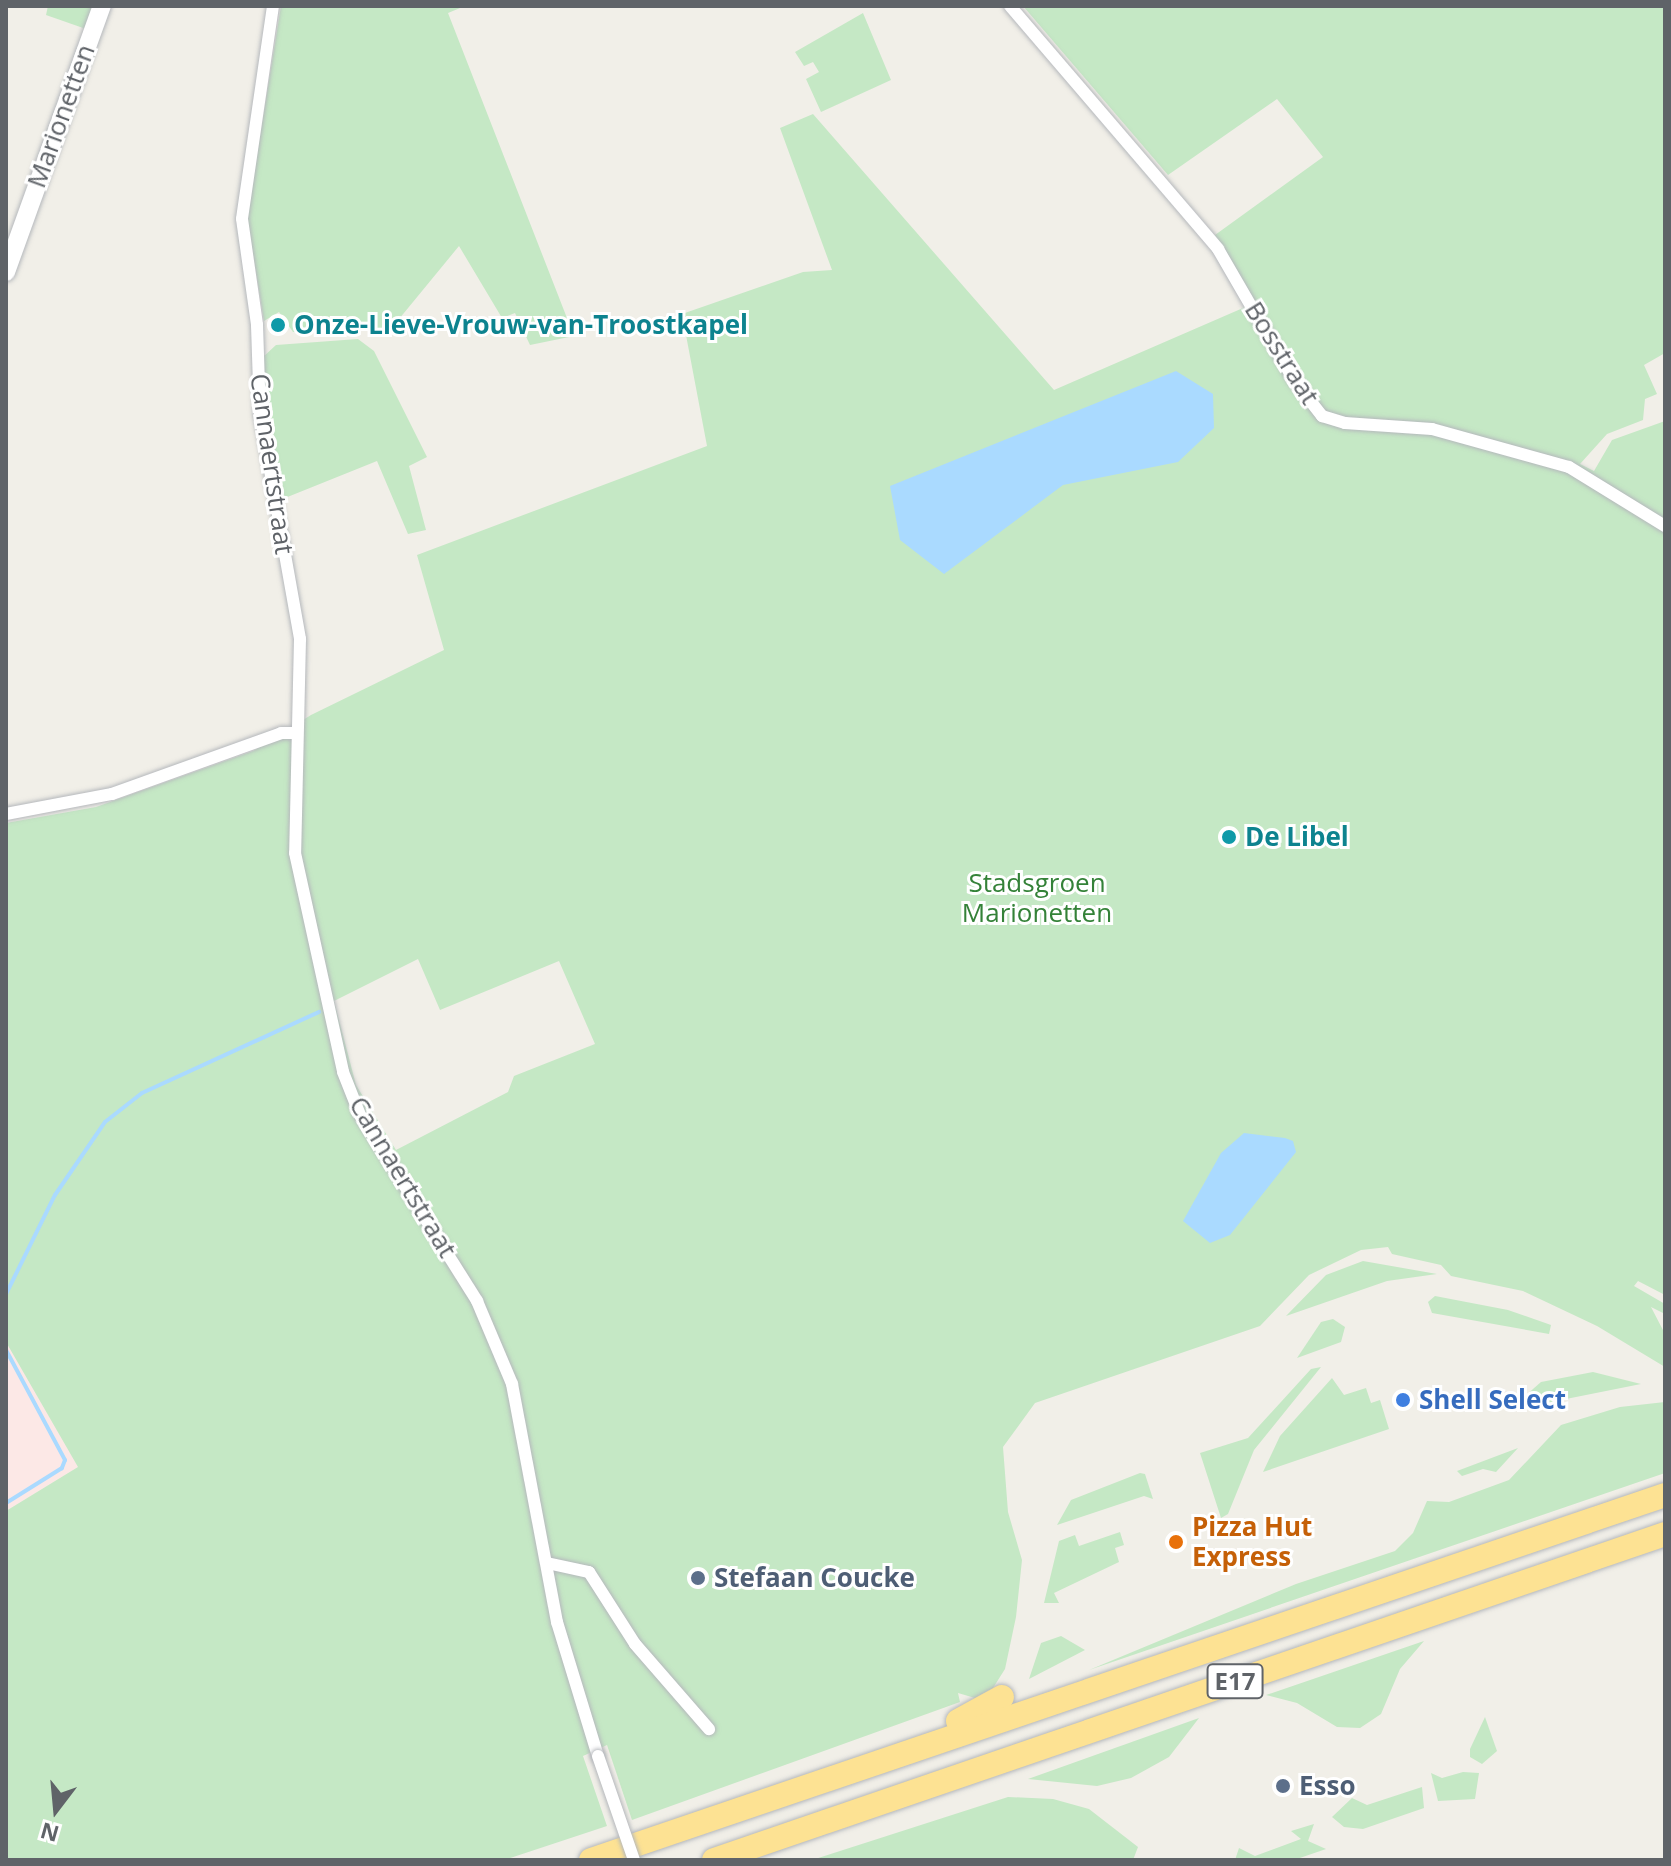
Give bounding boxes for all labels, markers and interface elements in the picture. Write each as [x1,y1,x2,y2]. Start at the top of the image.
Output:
street label: Marionetten [21,40,101,192]
street label: Bosstraat [1238,296,1326,410]
place label: Onze-Lieve-Vrouw-van-Troostkapel [294,309,748,341]
marker: Onze-Lieve-Vrouw-van-Troostkapel [269,316,287,334]
street label: Cannaertstraat [244,372,300,556]
place label: De Libel [1245,821,1349,853]
marker: De Libel [1220,828,1238,846]
park label: Stadsgroen Marionetten [962,867,1112,928]
street label: Cannaertstraat [343,1091,463,1263]
place label: Shell Select [1419,1384,1566,1416]
marker: Shell Select [1394,1391,1412,1409]
place label: Pizza Hut Express [1192,1511,1312,1572]
marker: Pizza Hut Express [1167,1533,1185,1551]
place label: Stefaan Coucke [714,1562,915,1594]
marker: Stefaan Coucke [689,1569,707,1587]
road number: E17 [1205,1661,1265,1701]
north arrow [16,1770,96,1850]
place label: Esso [1299,1770,1356,1802]
marker: Esso [1274,1777,1292,1795]
text: N [37,1816,62,1850]

